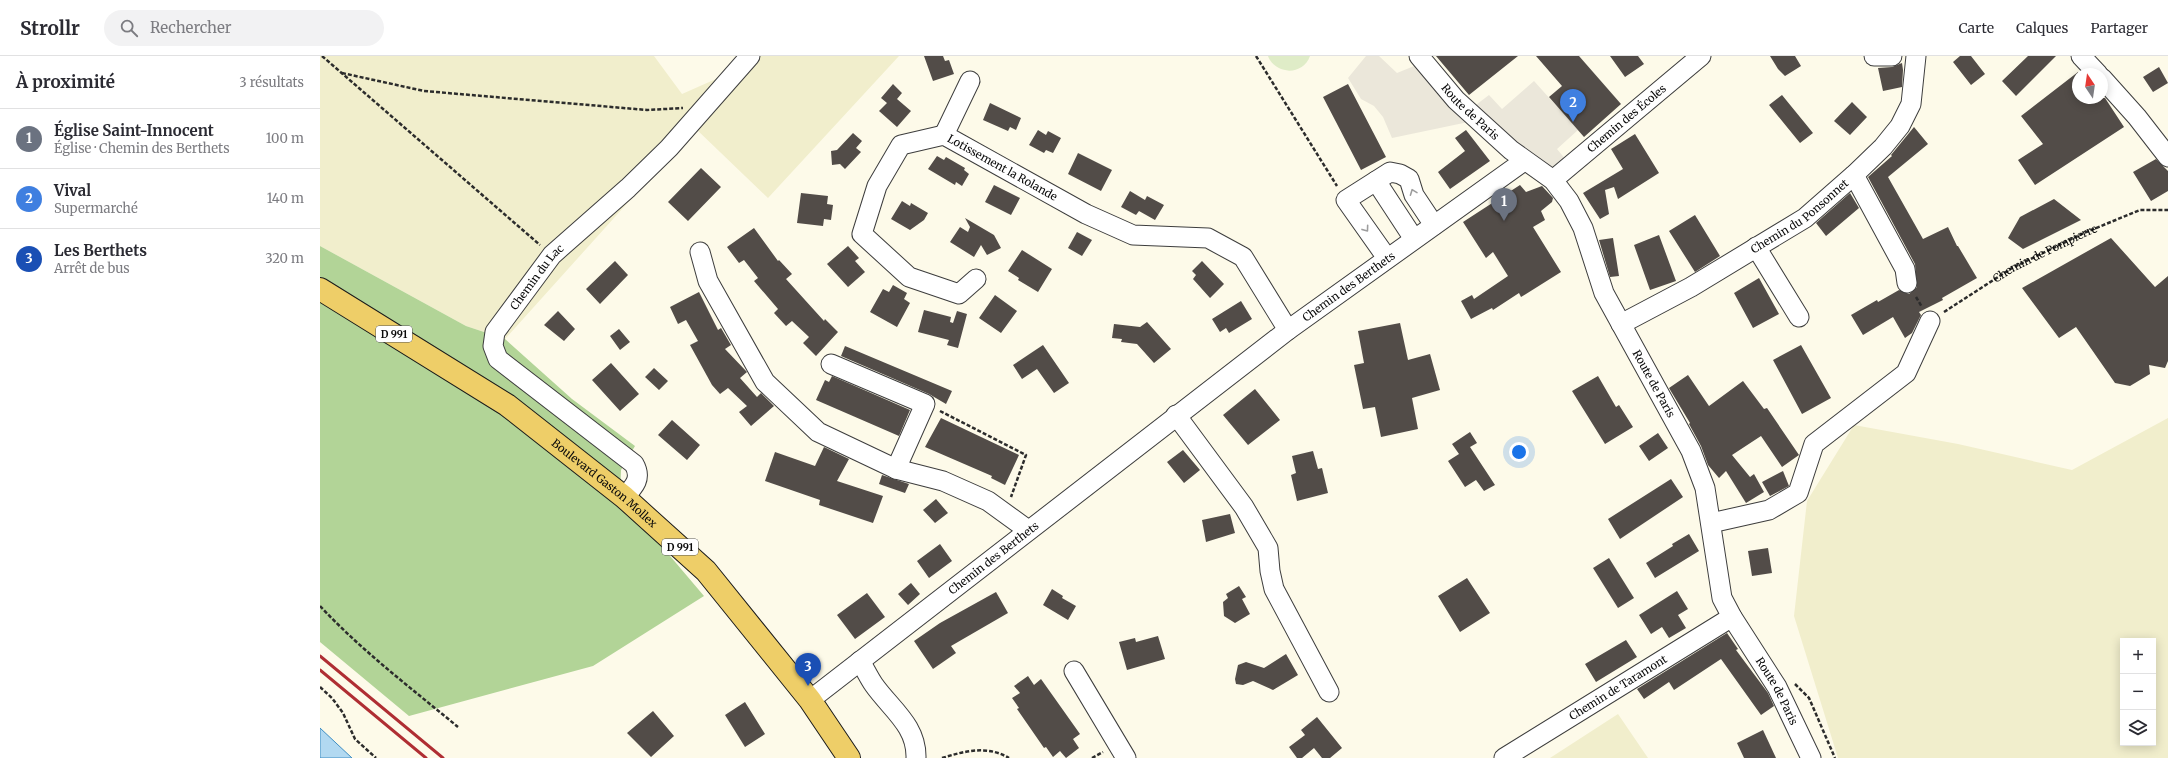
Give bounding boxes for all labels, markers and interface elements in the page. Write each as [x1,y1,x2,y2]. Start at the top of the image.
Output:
search box [104,10,384,46]
text: Strollr [20,16,80,40]
icon: search [118,17,140,39]
text: Rechercher [150,18,232,37]
text: Carte [1958,19,1994,37]
text: Calques [2016,19,2068,37]
text: Partager [2090,19,2148,37]
north arrow [2072,68,2108,104]
text: À proximité [16,71,115,93]
text: 3 résultats [239,74,304,91]
street label: Route de Paris [1438,81,1502,143]
street label: Chemin des Écoles [1584,81,1669,155]
pin: 2 [1560,89,1586,122]
text: Église Saint-Innocent [54,121,214,140]
text: 1 [26,130,32,147]
text: 100 m [266,130,304,147]
street label: Lotissement la Rolande [945,131,1060,204]
text: Église · Chemin des Berthets [54,140,230,157]
street label: Chemin du Ponsonnet [1748,176,1852,256]
text: Vival [54,181,91,200]
pin: 1 [1491,188,1517,221]
one-way arrow [1410,189,1418,196]
text: 2 [25,190,33,207]
text: 140 m [267,190,304,207]
text: Supermarché [54,200,138,217]
street label: Chemin de Pompierre [1990,221,2099,286]
one-way arrow [1361,225,1369,232]
text: Les Berthets [54,241,147,260]
street label: Chemin du Lac [507,241,567,313]
street label: Chemin des Berthets [1300,249,1398,324]
text: 3 [25,250,33,267]
text: 320 m [265,250,304,267]
text: Arrêt de bus [54,260,130,277]
road number: D 991 [376,326,412,342]
street label: Route de Paris [1630,347,1678,420]
street label: Boulevard Gaston Mollex [549,436,660,531]
your location [1509,442,1529,462]
street label: Chemin des Berthets [945,519,1041,597]
road number: D 991 [662,539,698,555]
map controls [2120,638,2156,746]
button: + [2120,638,2156,674]
street label: Chemin de Taramont [1566,652,1670,723]
pin: 3 [795,653,821,686]
street label: Route de Paris [1753,655,1801,727]
button: − [2120,674,2156,710]
button: layers [2120,710,2156,746]

